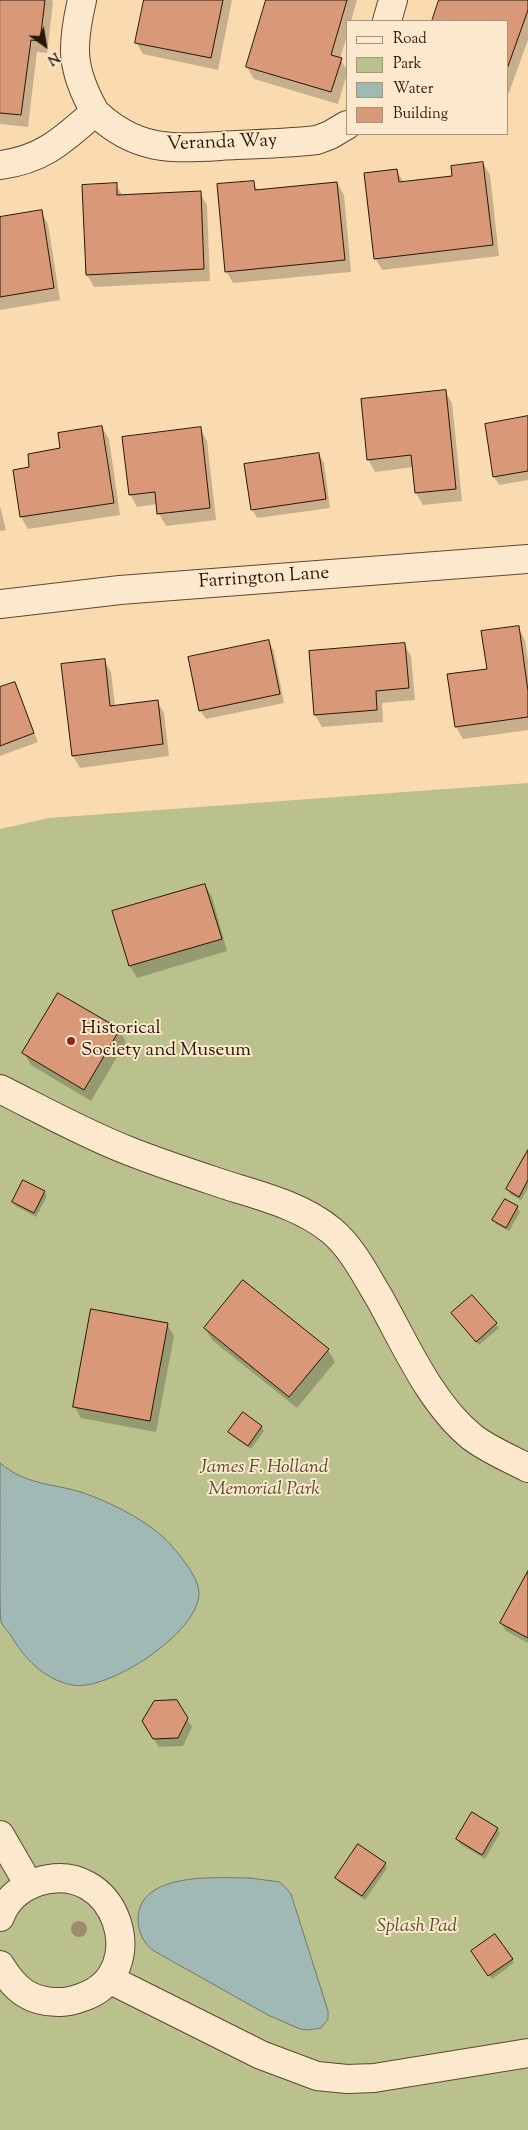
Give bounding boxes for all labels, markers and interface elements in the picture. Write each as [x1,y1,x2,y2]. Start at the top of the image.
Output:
north arrow [20,20,70,70]
legend [346,20,508,135]
text: Road [393,29,427,50]
text: N [43,46,63,69]
text: Park [393,54,422,75]
text: Water [393,79,433,100]
text: Building [393,104,448,125]
street label: Veranda Way [166,131,278,157]
street label: Farrington Lane [198,563,330,595]
place label: Historical Society and Museum [81,1019,251,1063]
marker: Historical Society and Museum [65,1035,77,1047]
park label: James F. Holland Memorial Park [200,1458,328,1502]
park label: Splash Pad [377,1917,457,1939]

